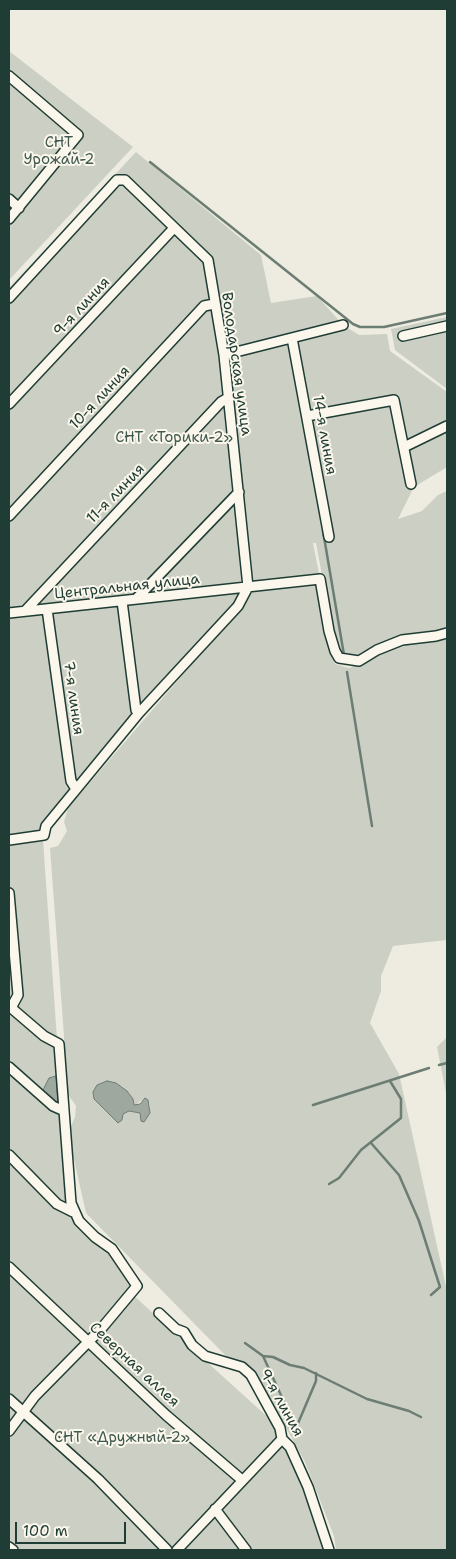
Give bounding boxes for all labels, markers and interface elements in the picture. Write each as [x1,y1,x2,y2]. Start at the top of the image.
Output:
park label: СНТ Урожай-2 [23,134,95,169]
street label: 9-я линия [50,274,114,340]
street label: Володарская улица [217,291,255,437]
street label: 10-я линия [66,362,134,434]
street label: 14-я линия [308,394,340,476]
park label: СНТ «Торики-2» [115,429,233,447]
street label: 11-я линия [83,460,149,528]
street label: Центральная улица [53,570,201,604]
street label: 7-я линия [59,660,87,736]
street label: Северная аллея [85,1319,183,1411]
street label: 9-я линия [255,1366,307,1440]
park label: СНТ «Дружный-2» [54,1429,190,1447]
scale bar [18,1512,129,1544]
text: 100 m [23,1521,68,1541]

